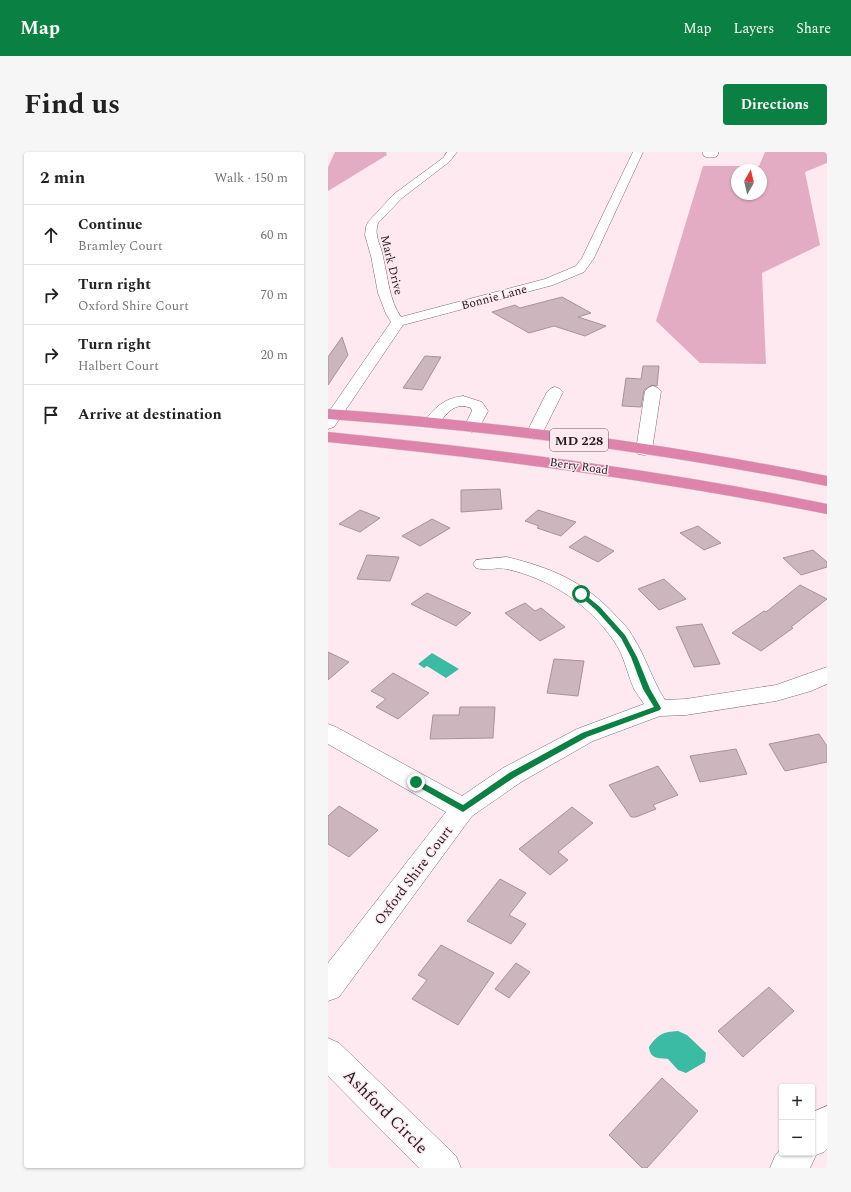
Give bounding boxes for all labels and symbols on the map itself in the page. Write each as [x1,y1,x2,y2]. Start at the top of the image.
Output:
north arrow [731,164,767,200]
street label: Mark Drive [375,233,408,297]
street label: Bonnie Lane [459,280,529,315]
road number: MD 228 [550,429,608,451]
street label: Berry Road [548,453,610,480]
route start [572,585,590,603]
route end [407,773,425,791]
street label: Oxford Shire Court [369,821,458,929]
street label: Ashford Circle [337,1063,434,1160]

